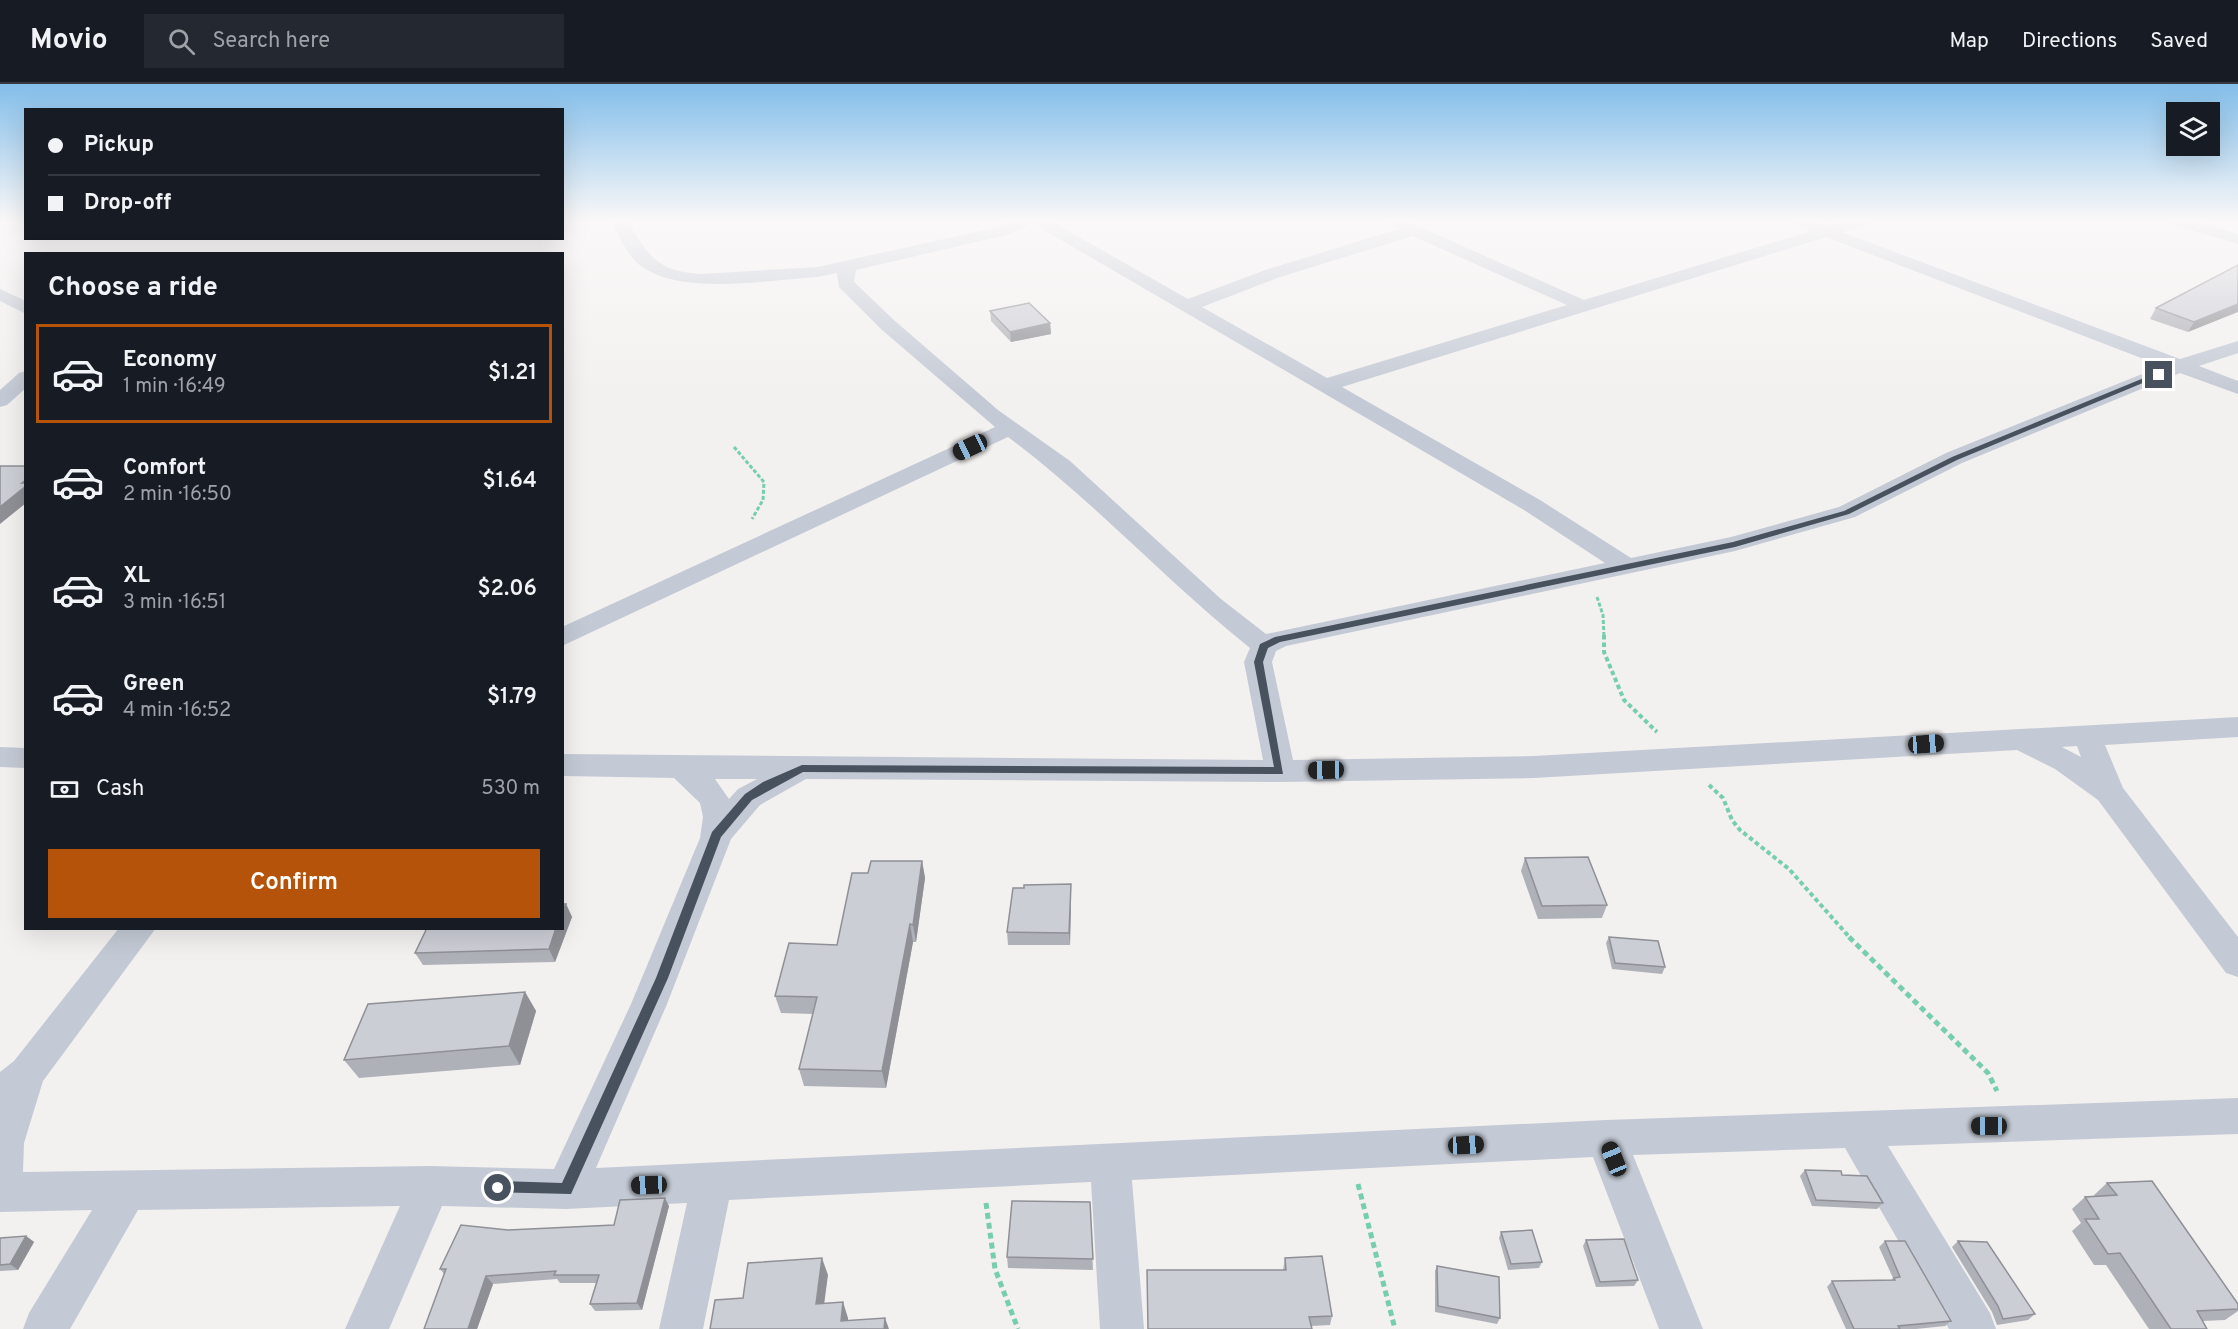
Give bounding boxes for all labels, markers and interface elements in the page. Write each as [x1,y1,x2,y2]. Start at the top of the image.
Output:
search box [144,14,564,68]
text: Movio [30,23,108,59]
icon: search [165,25,198,58]
text: Search here [213,28,330,55]
text: Map [1949,28,1989,55]
text: Directions [2022,28,2117,55]
text: Saved [2150,28,2208,55]
map controls [2166,102,2220,156]
button: layers [2166,102,2220,156]
text: Pickup [84,132,154,159]
text: Drop-off [84,190,171,217]
text: Choose a ride [48,271,218,305]
icon: car [51,347,105,401]
text: Economy [123,347,217,374]
text: $1.21 [488,360,537,387]
route end [2145,361,2172,388]
text: 1 min · 16:49 [123,374,226,400]
car [950,431,990,463]
icon: car [51,455,105,509]
text: Comfort [123,455,206,482]
text: $1.64 [483,468,537,495]
text: 2 min · 16:50 [123,482,232,508]
icon: car [51,563,105,617]
text: XL [123,563,150,590]
text: $2.06 [477,576,537,603]
text: 3 min · 16:51 [123,590,226,616]
icon: car [51,671,105,725]
text: Green [123,671,185,698]
text: $1.79 [487,684,537,711]
text: 4 min · 16:52 [123,698,231,724]
car [1907,734,1945,754]
car [1308,761,1344,779]
icon: cash [48,773,81,806]
text: Cash [96,776,145,803]
text: 530 m [481,776,540,802]
button: Confirm [48,849,540,918]
car [1971,1117,2007,1135]
car [1448,1135,1484,1155]
car [1599,1139,1629,1179]
route start [484,1174,511,1201]
car [631,1175,667,1195]

